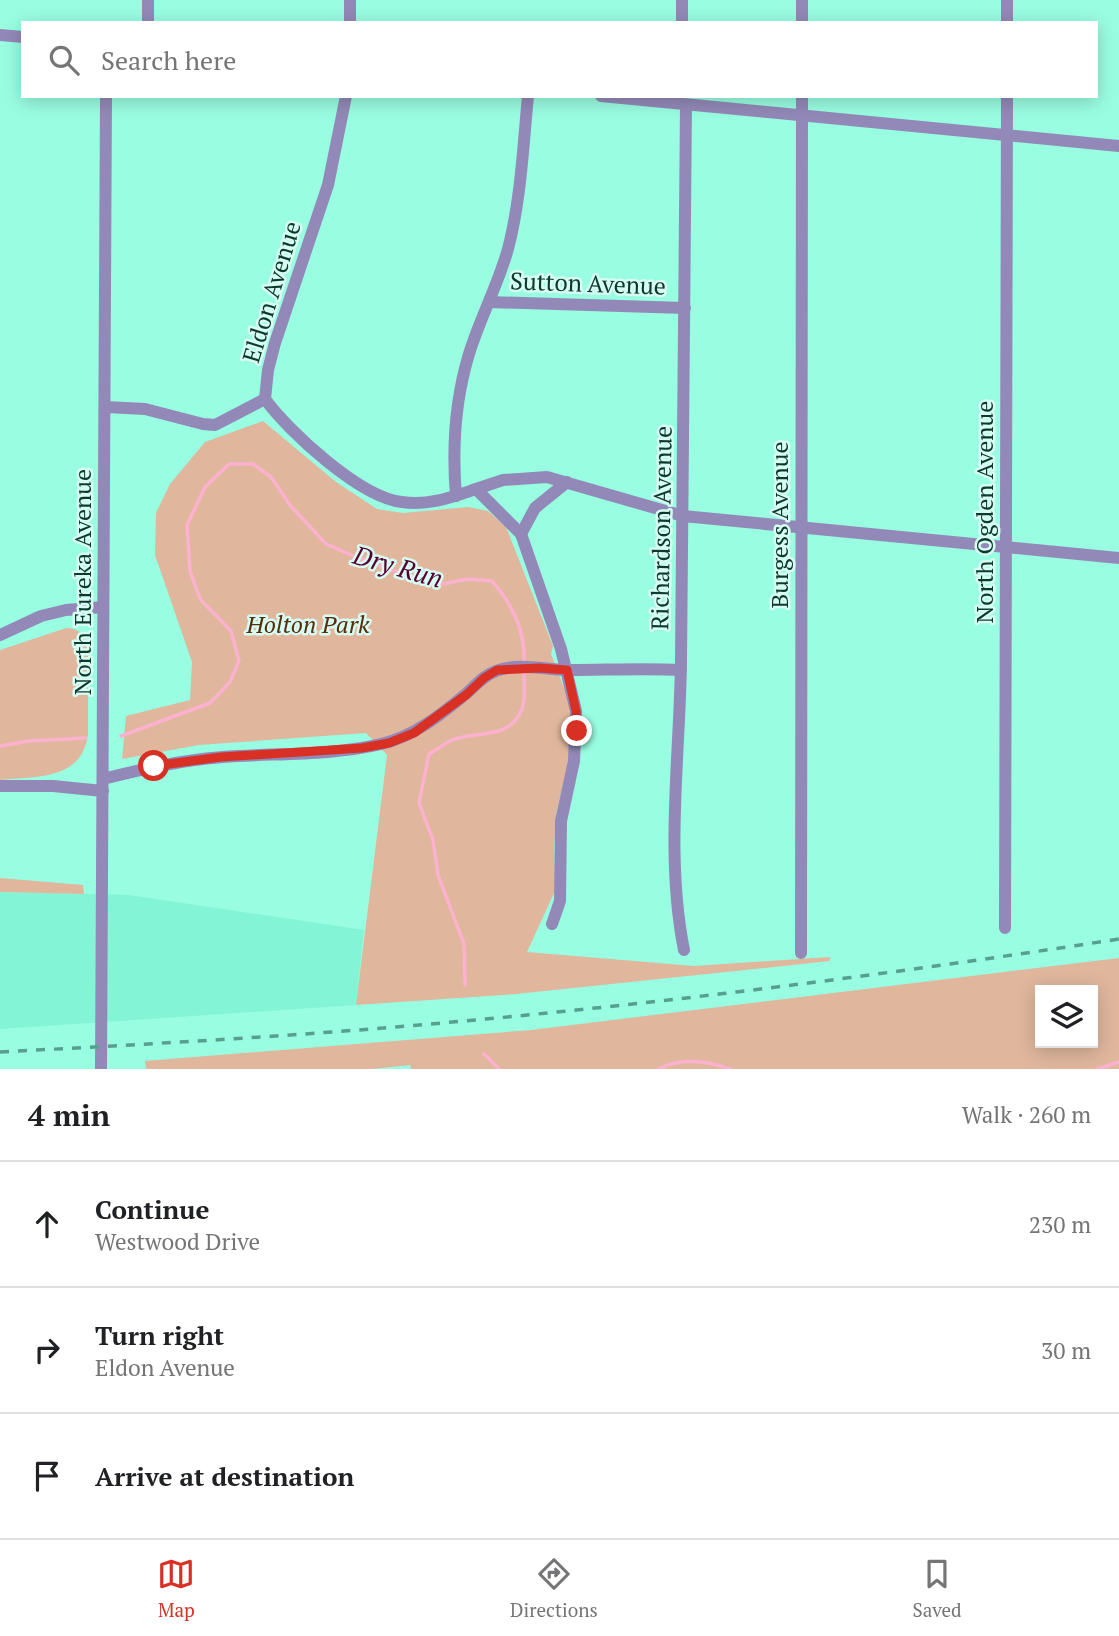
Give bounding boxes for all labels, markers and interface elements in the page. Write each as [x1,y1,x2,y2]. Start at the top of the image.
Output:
search box [21,21,1098,98]
icon: search [45,41,83,79]
text: Search here [101,43,236,77]
street label: Eldon Avenue [234,217,308,366]
street label: Sutton Avenue [510,264,666,302]
street label: North Ogden Avenue [968,401,1000,623]
street label: Richardson Avenue [643,426,679,630]
street label: Burgess Avenue [763,441,795,609]
street label: North Eureka Avenue [66,469,98,695]
water label: Dry Run [349,537,447,595]
park label: Holton Park [246,608,370,640]
route end [561,715,592,746]
route start [138,750,169,781]
map controls [1035,985,1098,1048]
button: layers [1035,985,1098,1048]
text: 4 min [28,1095,110,1135]
text: Walk · 260 m [962,1099,1091,1130]
text: Continue [95,1192,209,1226]
icon: ahead [28,1205,66,1243]
text: 230 m [1029,1209,1091,1240]
text: Westwood Drive [95,1226,260,1257]
text: Turn right [95,1318,224,1352]
icon: right [28,1331,66,1369]
text: 30 m [1041,1335,1091,1366]
text: Eldon Avenue [95,1352,235,1383]
icon: arrive [28,1457,66,1495]
text: Arrive at destination [95,1459,354,1493]
tab: Map [157,1555,195,1622]
tab: Directions [510,1555,598,1622]
tab: Saved [912,1555,962,1622]

